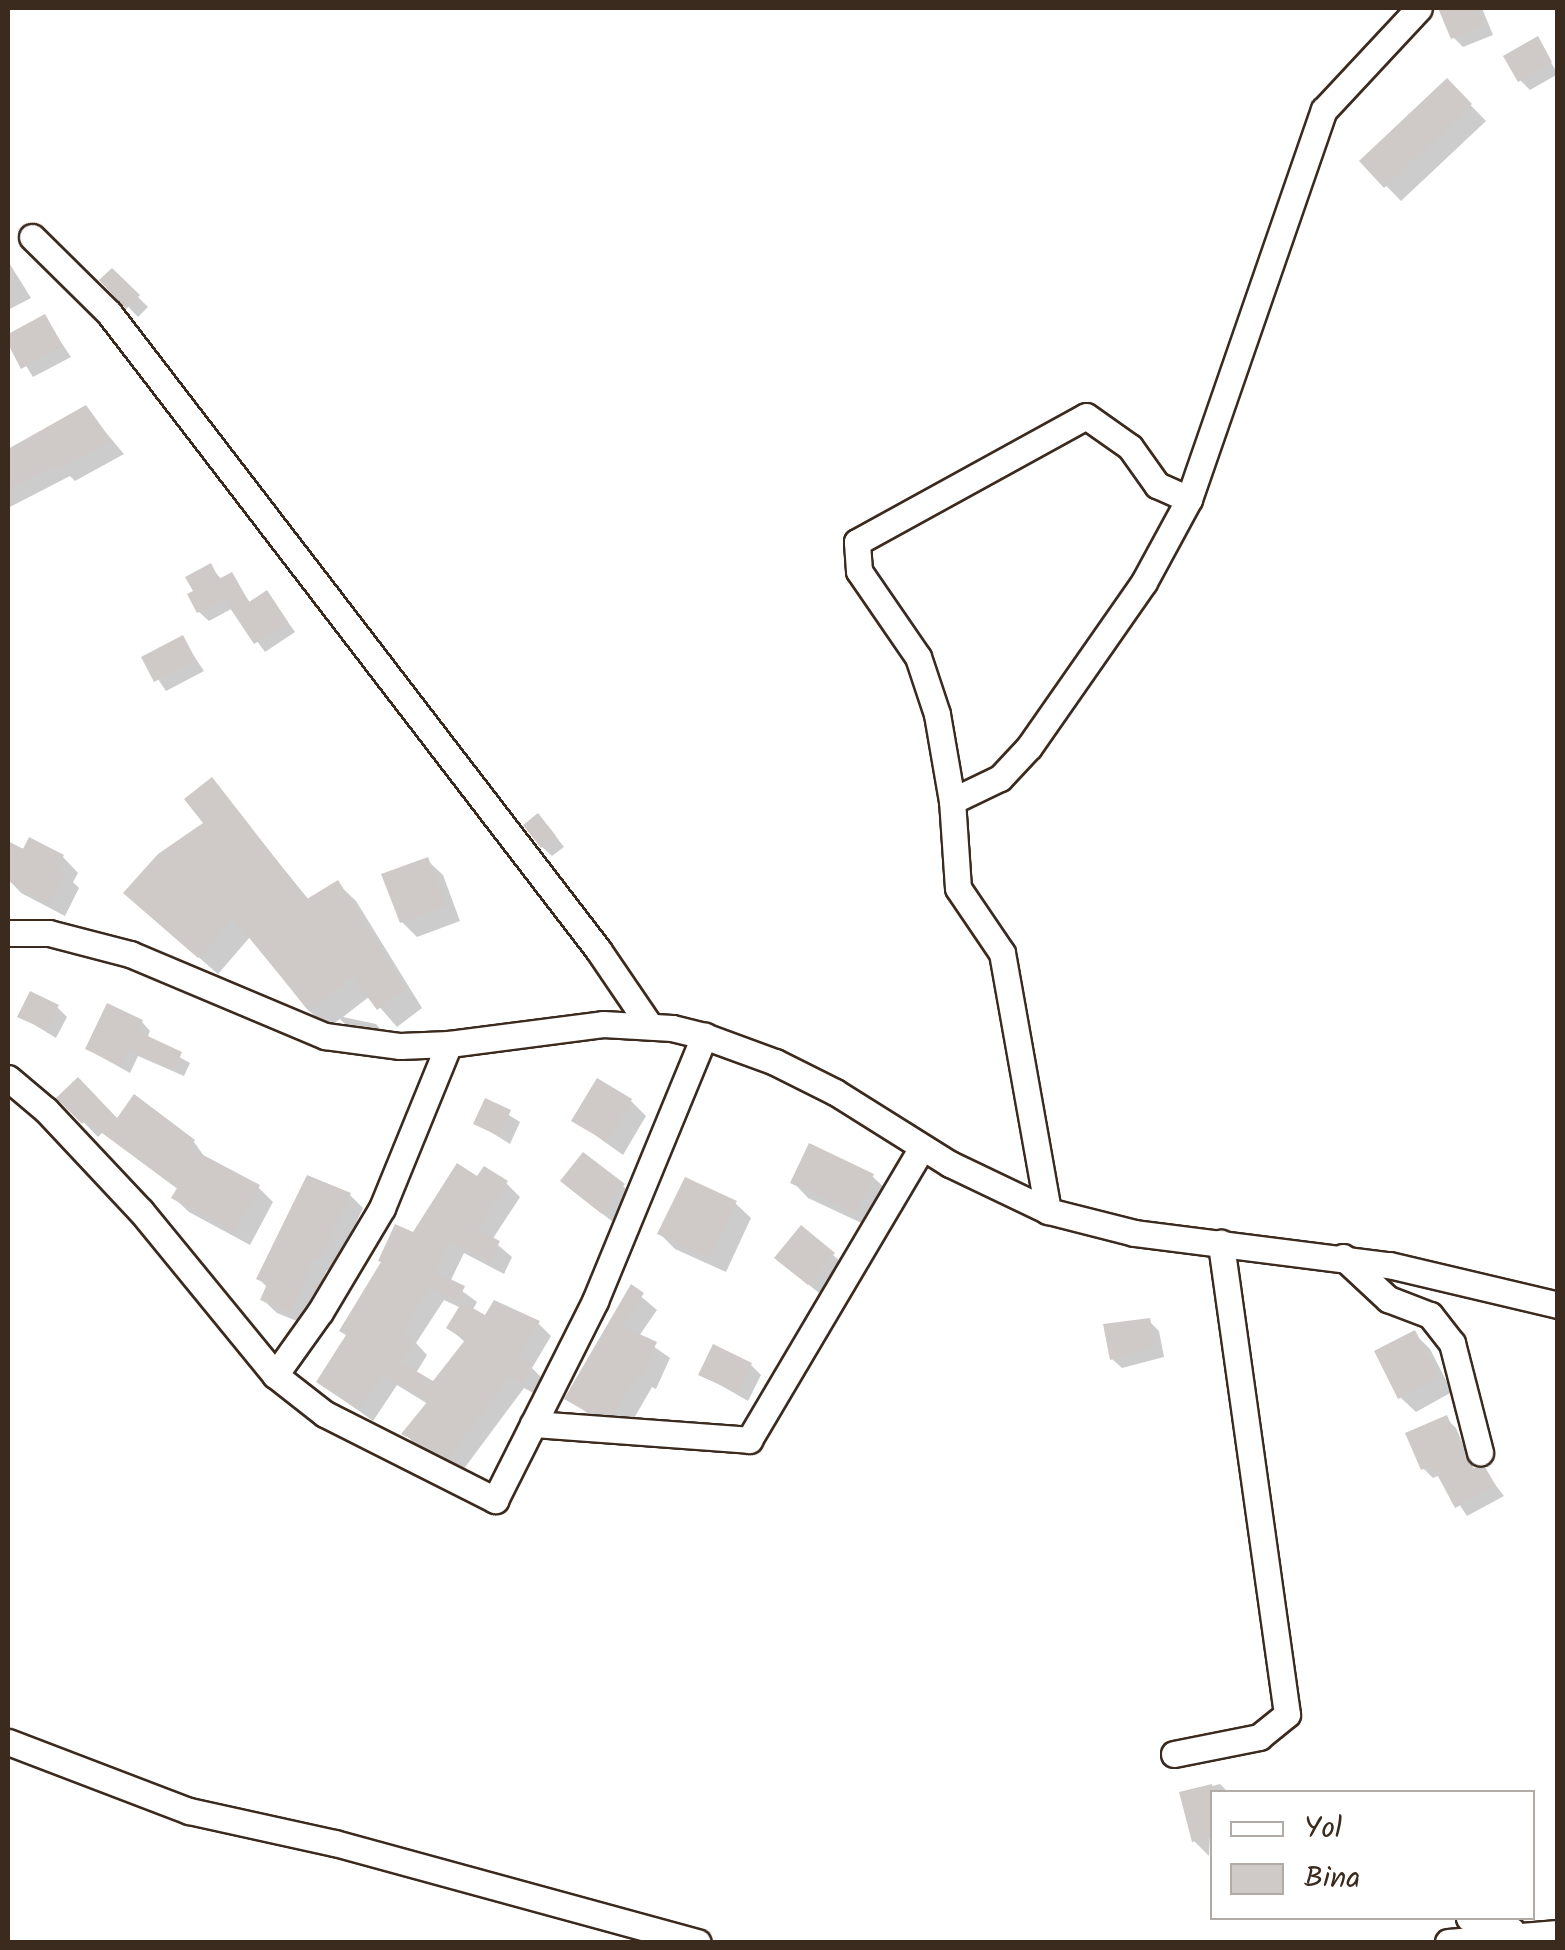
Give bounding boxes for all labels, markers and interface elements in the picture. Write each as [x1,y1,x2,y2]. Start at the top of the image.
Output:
legend [1210,1790,1535,1920]
text: Yol [1304,1805,1342,1853]
text: Bina [1304,1855,1360,1903]

